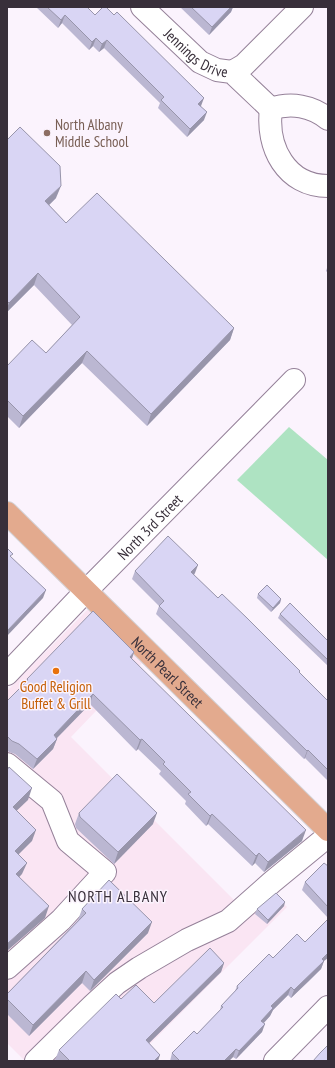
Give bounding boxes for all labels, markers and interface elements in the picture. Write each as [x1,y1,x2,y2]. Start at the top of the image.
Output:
street label: Jennings Drive [160,23,229,81]
place label: North Albany Middle School [55,115,129,151]
marker: North Albany Middle School [42,128,52,138]
street label: North 3rd Street [113,490,186,563]
street label: North Pearl Street [128,632,208,711]
marker: Good Religion Buffet & Grill [51,666,61,676]
place label: Good Religion Buffet & Grill [20,677,92,713]
district label: NORTH ALBANY [68,886,168,906]

